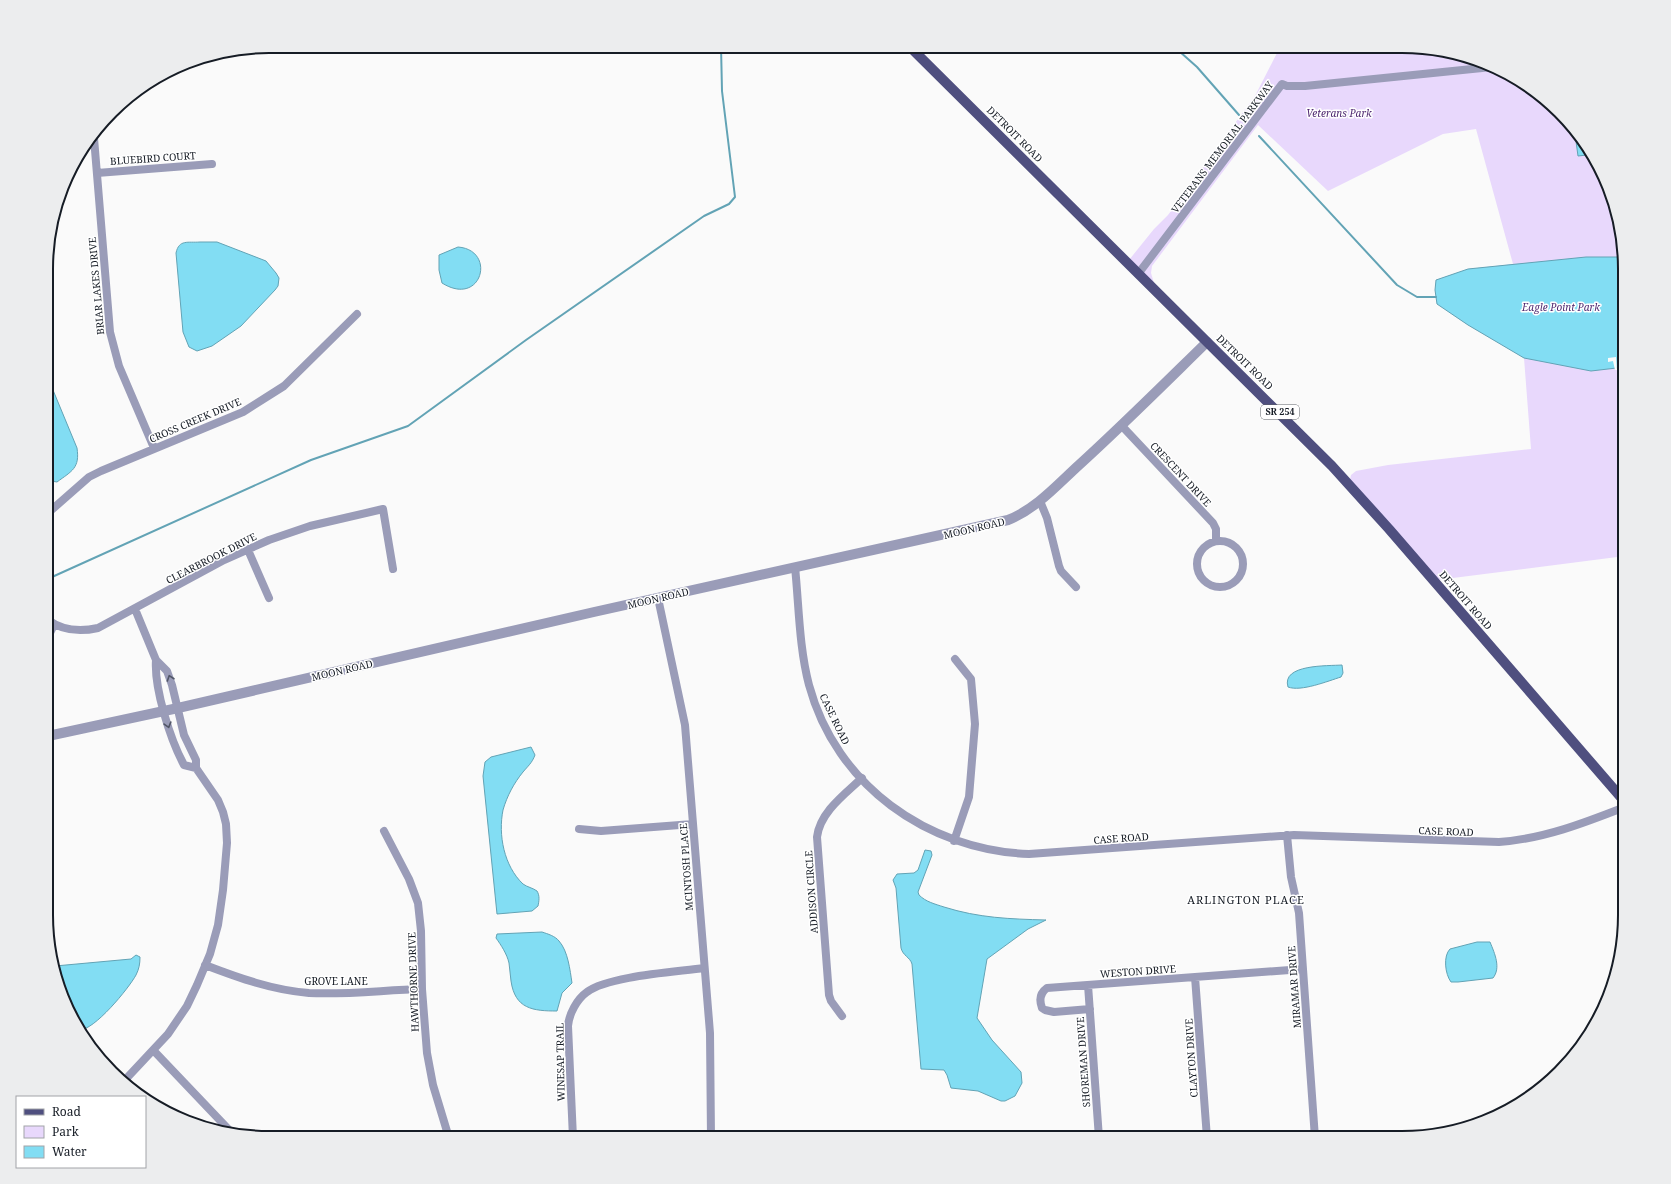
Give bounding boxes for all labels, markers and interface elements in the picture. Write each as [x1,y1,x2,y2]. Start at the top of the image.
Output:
street label: VETERANS MEMORIAL PARKWAY [1168,78,1277,216]
street label: DETROIT ROAD [984,103,1046,165]
park label: Veterans Park [1306,106,1372,120]
street label: BLUEBIRD COURT [110,148,196,168]
street label: BRIAR LAKES DRIVE [85,237,107,335]
park label: Eagle Point Park [1521,300,1600,314]
street label: DETROIT ROAD [1214,331,1276,393]
street label: CROSS CREEK DRIVE [147,394,243,446]
road number: SR 254 [1261,405,1299,419]
street label: CRESCENT DRIVE [1147,439,1215,509]
street label: MOON ROAD [942,514,1006,542]
street label: CLEARBROOK DRIVE [163,529,259,587]
street label: DETROIT ROAD [1437,568,1495,632]
street label: MOON ROAD [626,584,690,612]
street label: MOON ROAD [310,656,374,684]
one-way arrow [166,675,174,682]
street label: CASE ROAD [817,691,853,747]
one-way arrow [163,721,172,728]
street label: MCINTOSH PLACE [676,823,696,911]
street label: CASE ROAD [1418,823,1474,839]
street label: CASE ROAD [1093,829,1149,847]
street label: ADDISON CIRCLE [801,850,821,934]
district label: ARLINGTON PLACE [1187,892,1305,907]
street label: HAWTHORNE DRIVE [404,932,422,1032]
street label: MIRAMAR DRIVE [1284,945,1304,1029]
street label: WESTON DRIVE [1100,961,1176,981]
street label: GROVE LANE [304,974,368,988]
street label: SHOREMAN DRIVE [1073,1016,1093,1108]
street label: CLAYTON DRIVE [1181,1018,1201,1098]
street label: WINESAP TRAIL [552,1023,568,1101]
legend [16,1096,146,1168]
text: Road [52,1103,82,1120]
text: Park [52,1123,80,1140]
text: Water [52,1143,87,1160]

